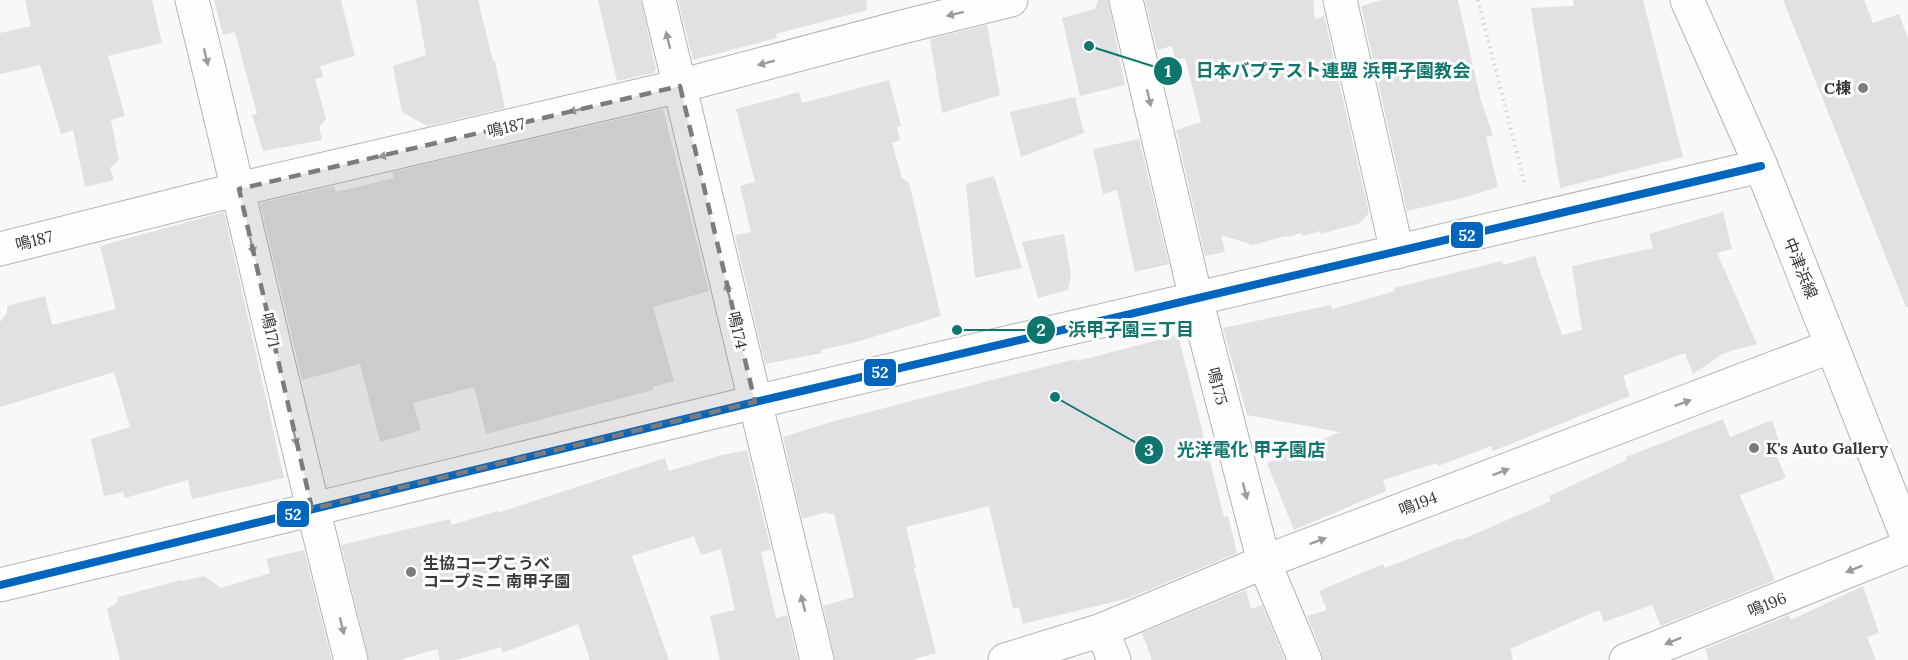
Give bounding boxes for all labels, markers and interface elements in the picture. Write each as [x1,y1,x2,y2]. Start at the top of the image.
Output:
one-way arrow [945,9,964,19]
one-way arrow [663,31,673,49]
one-way arrow [202,48,212,66]
callout: 日本バプテスト連盟 浜甲子園教会 [1153,53,1482,89]
one-way arrow [757,59,775,69]
text: 1 [1164,59,1172,82]
text: 日本バプテスト連盟 浜甲子園教会 [1196,59,1470,82]
place label: C棟 [1824,78,1851,98]
marker: C棟 [1856,81,1870,95]
one-way arrow [1144,89,1154,107]
one-way arrow [568,106,586,116]
street label: 鳴187 [485,113,527,141]
one-way arrow [378,150,396,160]
line badge: 52 [1450,221,1484,249]
text: 52 [1458,225,1476,245]
street label: 鳴187 [13,226,56,254]
street label: 中津浜線 [1780,235,1822,301]
one-way arrow [248,237,257,256]
one-way arrow [723,282,733,300]
street label: 鳴174 [724,309,752,351]
street label: 鳴171 [257,311,285,349]
callout: 浜甲子園三丁目 [1026,312,1206,348]
text: 2 [1036,318,1046,341]
text: 浜甲子園三丁目 [1068,318,1194,341]
line badge: 52 [863,358,897,387]
text: 52 [871,362,889,382]
street label: 鳴175 [1204,365,1232,407]
one-way arrow [1674,397,1692,407]
one-way arrow [291,427,301,446]
callout: 光洋電化 甲子園店 [1134,432,1337,468]
text: 3 [1144,438,1154,461]
text: 光洋電化 甲子園店 [1177,438,1325,461]
place label: K's Auto Gallery [1766,438,1888,458]
marker: K's Auto Gallery [1747,441,1761,455]
one-way arrow [1492,466,1510,476]
one-way arrow [1241,482,1251,500]
street label: 鳴194 [1396,486,1440,519]
line badge: 52 [276,500,310,528]
text: 52 [284,504,302,524]
one-way arrow [1309,536,1327,545]
place label: 生協コープこうべ コープミニ 南甲子園 [423,553,570,591]
one-way arrow [1844,564,1862,574]
marker: 生協コープこうべ コープミニ 南甲子園 [404,565,418,579]
street label: 鳴196 [1745,587,1789,621]
one-way arrow [798,594,808,612]
one-way arrow [338,617,347,635]
one-way arrow [1663,636,1681,646]

